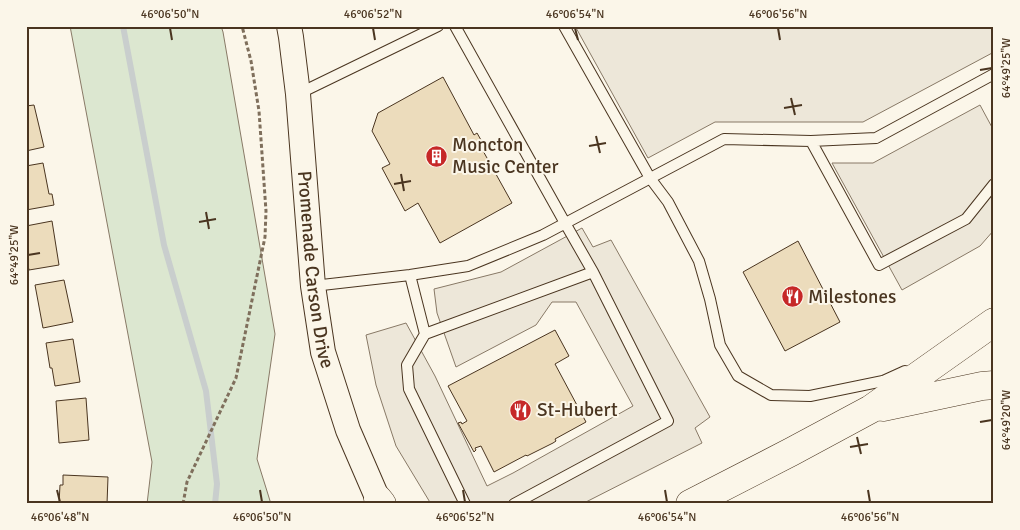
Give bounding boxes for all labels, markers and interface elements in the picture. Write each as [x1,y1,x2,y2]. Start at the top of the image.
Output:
text: 46°06'50"N [141,7,199,22]
text: 46°06'52"N [344,7,402,22]
text: 46°06'54"N [546,7,604,22]
text: 46°06'56"N [749,7,807,22]
text: 64°49'25"W [999,38,1014,98]
place label: Moncton Music Center [452,133,559,179]
building icon: Moncton Music Center [424,144,448,168]
street label: Promenade Carson Drive [292,170,339,371]
text: 64°49'25"W [7,225,22,285]
restaurant icon: Milestones [780,285,804,309]
place label: Milestones [808,285,896,309]
text: 64°49'20"W [999,390,1014,450]
restaurant icon: St-Hubert [509,398,533,422]
place label: St-Hubert [537,398,618,422]
text: 46°06'48"N [31,510,89,525]
text: 46°06'50"N [233,510,291,525]
text: 46°06'52"N [436,510,494,525]
text: 46°06'54"N [638,510,696,525]
text: 46°06'56"N [841,510,899,525]

